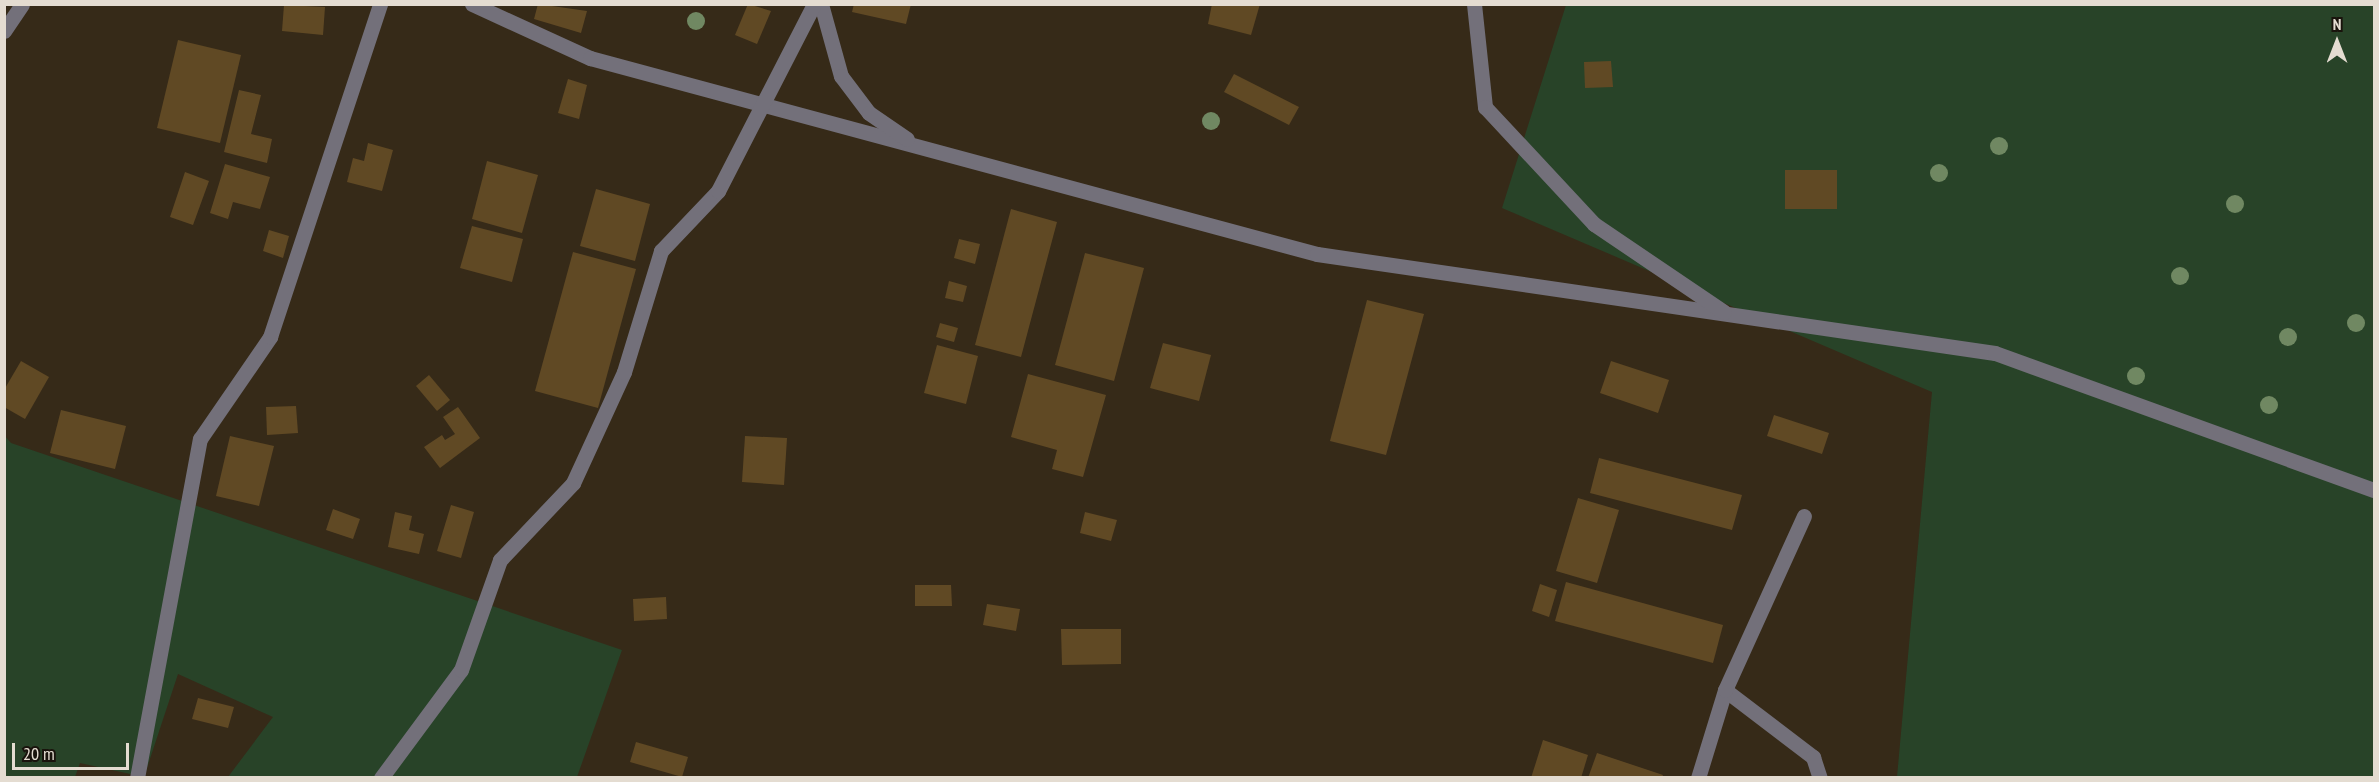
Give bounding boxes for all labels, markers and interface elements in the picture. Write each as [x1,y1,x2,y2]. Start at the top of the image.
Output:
north arrow [2307,12,2367,72]
text: N [2333,14,2341,34]
scale bar [15,731,132,769]
text: 20 m [23,742,55,765]

